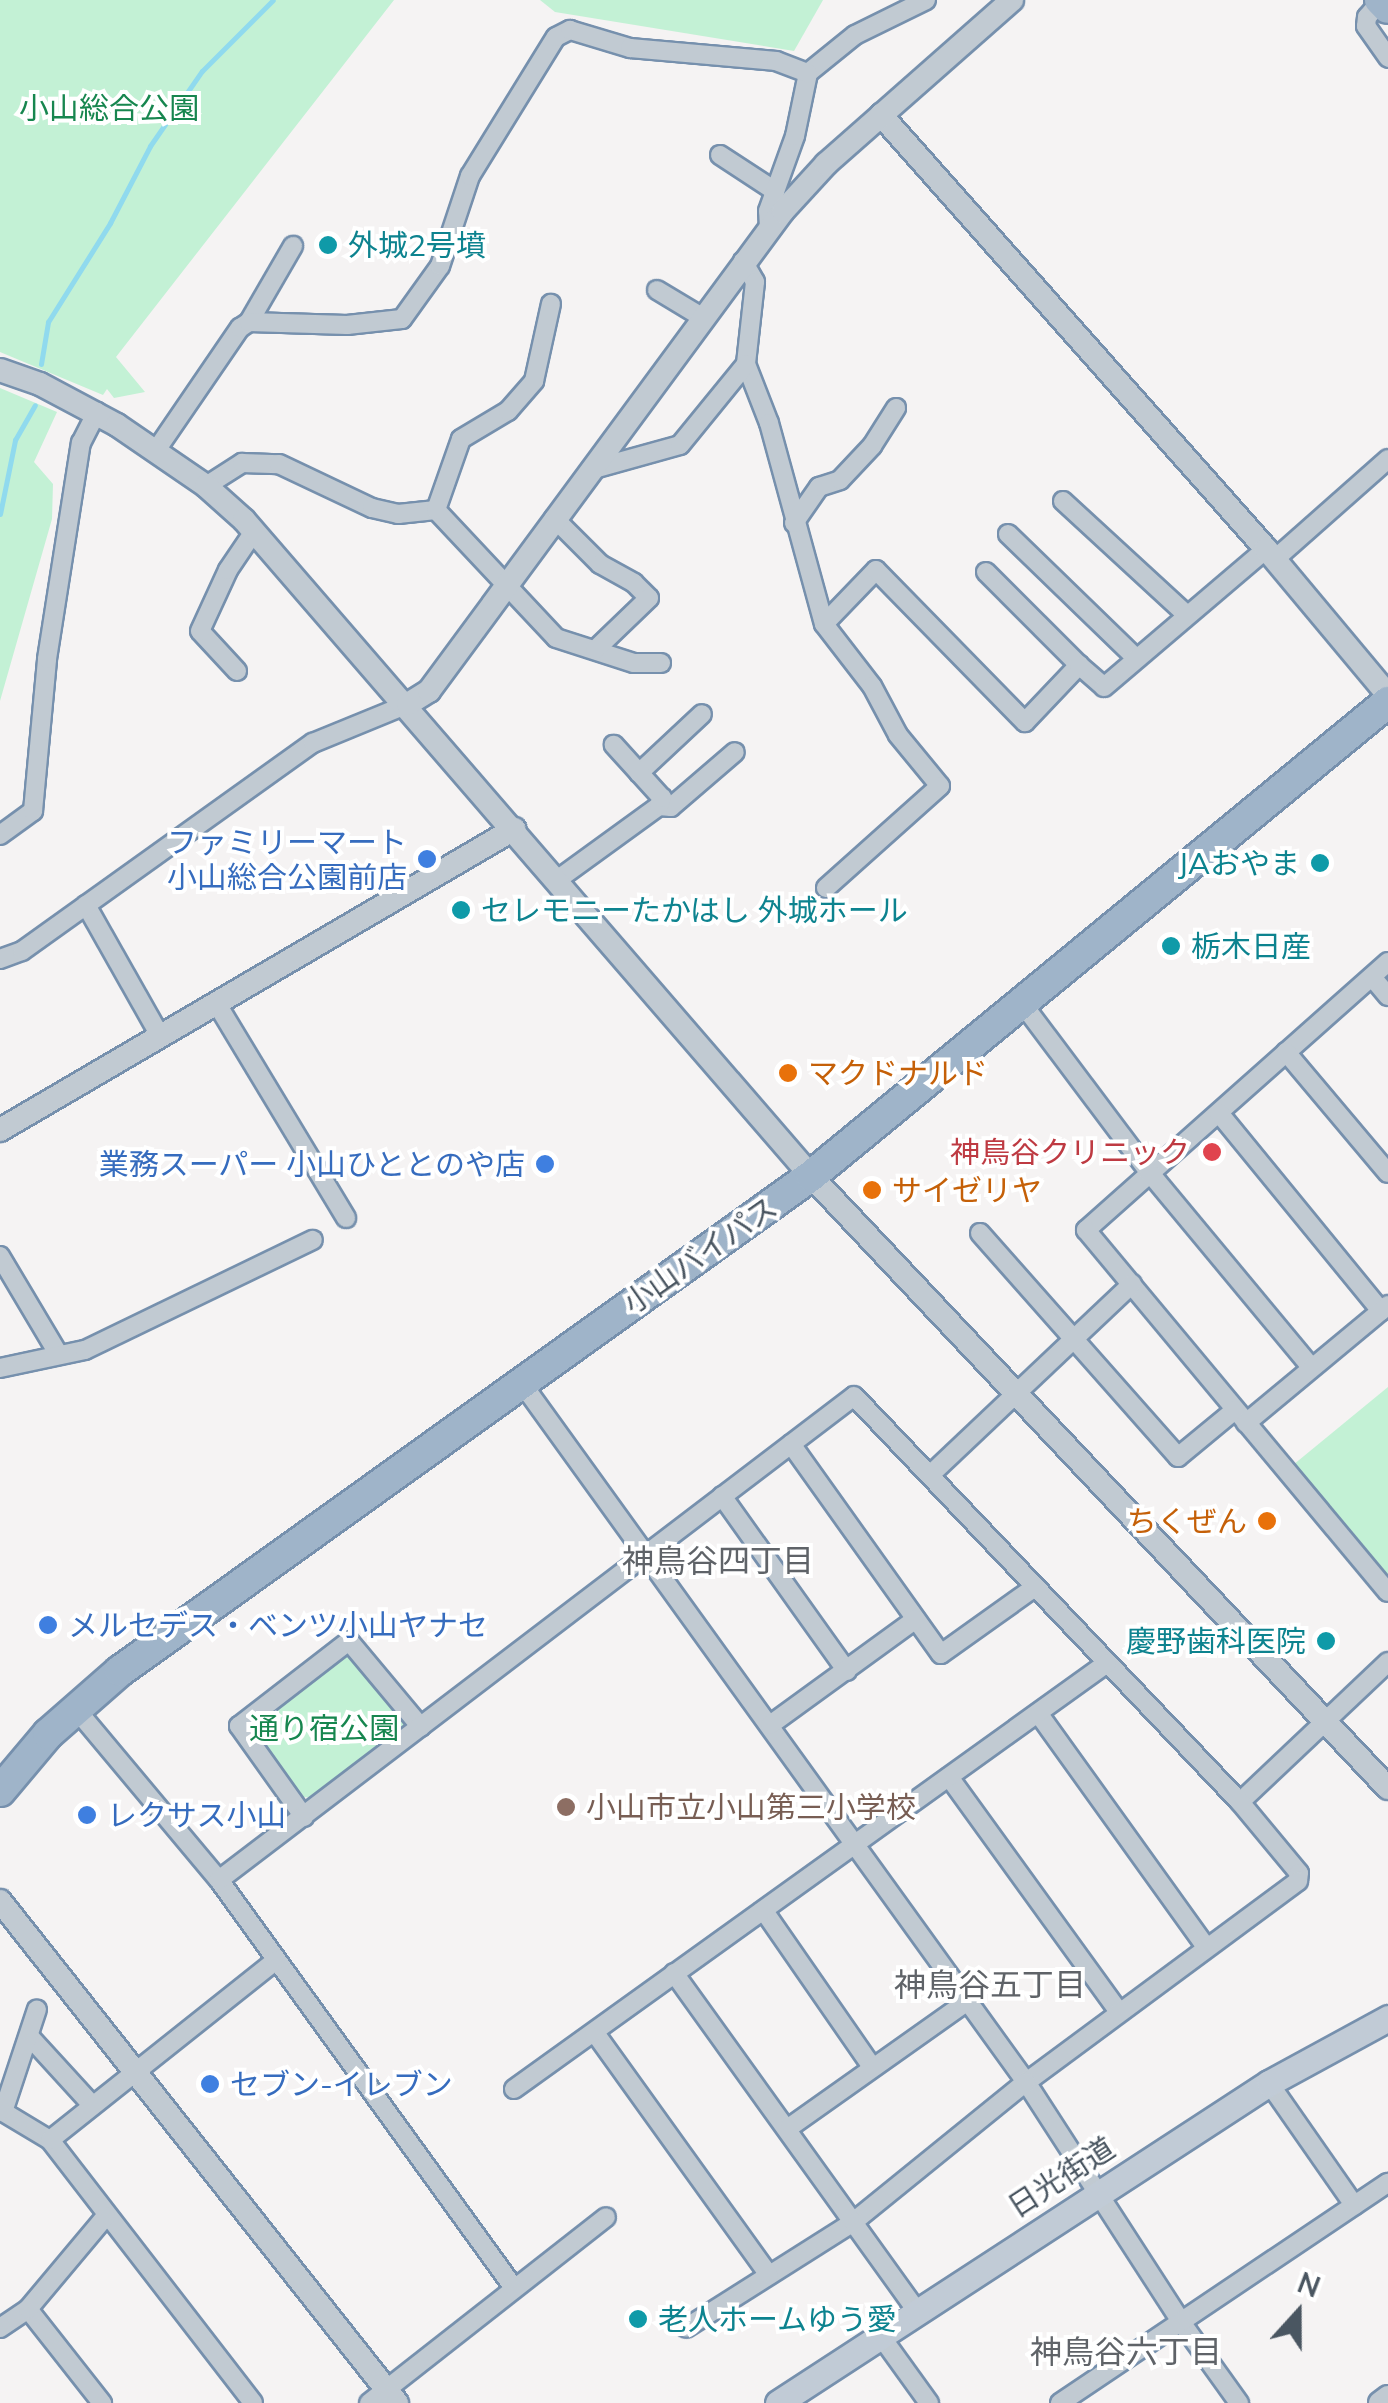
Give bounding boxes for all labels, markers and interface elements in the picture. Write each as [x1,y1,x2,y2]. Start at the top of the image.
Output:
park label: 小山総合公園 [19,90,199,126]
place label: 外城2号墳 [348,227,486,263]
marker: 外城2号墳 [317,234,339,256]
place label: ファミリーマート 小山総合公園前店 [167,824,407,894]
place label: JAおやま [1178,845,1300,881]
marker: ファミリーマート 小山総合公園前店 [416,848,438,870]
marker: JAおやま [1309,852,1331,874]
place label: セレモニーたかはし 外城ホール [481,892,909,928]
marker: セレモニーたかはし 外城ホール [450,899,472,921]
place label: 栃木日産 [1191,928,1311,964]
marker: 栃木日産 [1160,935,1182,957]
place label: マクドナルド [808,1055,988,1091]
marker: マクドナルド [777,1062,799,1084]
place label: 神鳥谷クリニック [950,1134,1190,1170]
marker: 神鳥谷クリニック [1199,1139,1225,1165]
place label: 業務スーパー 小山ひととのや店 [97,1146,525,1182]
marker: 業務スーパー 小山ひととのや店 [534,1153,556,1175]
place label: サイゼリヤ [892,1172,1042,1208]
marker: サイゼリヤ [861,1179,883,1201]
street label: 小山バイパス [616,1189,784,1321]
place label: ちくぜん [1127,1503,1247,1539]
marker: ちくぜん [1256,1510,1278,1532]
district label: 神鳥谷四丁目 [622,1541,814,1579]
place label: メルセデス・ベンツ小山ヤナセ [68,1607,488,1643]
marker: メルセデス・ベンツ小山ヤナセ [37,1614,59,1636]
place label: 慶野歯科医院 [1126,1623,1306,1659]
marker: 慶野歯科医院 [1315,1630,1337,1652]
park label: 通り宿公園 [249,1710,399,1746]
place label: 小山市立小山第三小学校 [586,1789,916,1825]
marker: 小山市立小山第三小学校 [555,1796,577,1818]
place label: レクサス小山 [107,1797,287,1833]
marker: レクサス小山 [76,1804,98,1826]
district label: 神鳥谷五丁目 [894,1965,1086,2003]
place label: セブン-イレブン [230,2066,453,2102]
marker: セブン-イレブン [199,2073,221,2095]
street label: 日光街道 [1001,2129,1121,2225]
north arrow [1248,2263,1348,2363]
text: N [1293,2264,1325,2305]
place label: 老人ホームゆう愛 [658,2301,898,2337]
marker: 老人ホームゆう愛 [627,2308,649,2330]
district label: 神鳥谷六丁目 [1030,2332,1222,2370]

